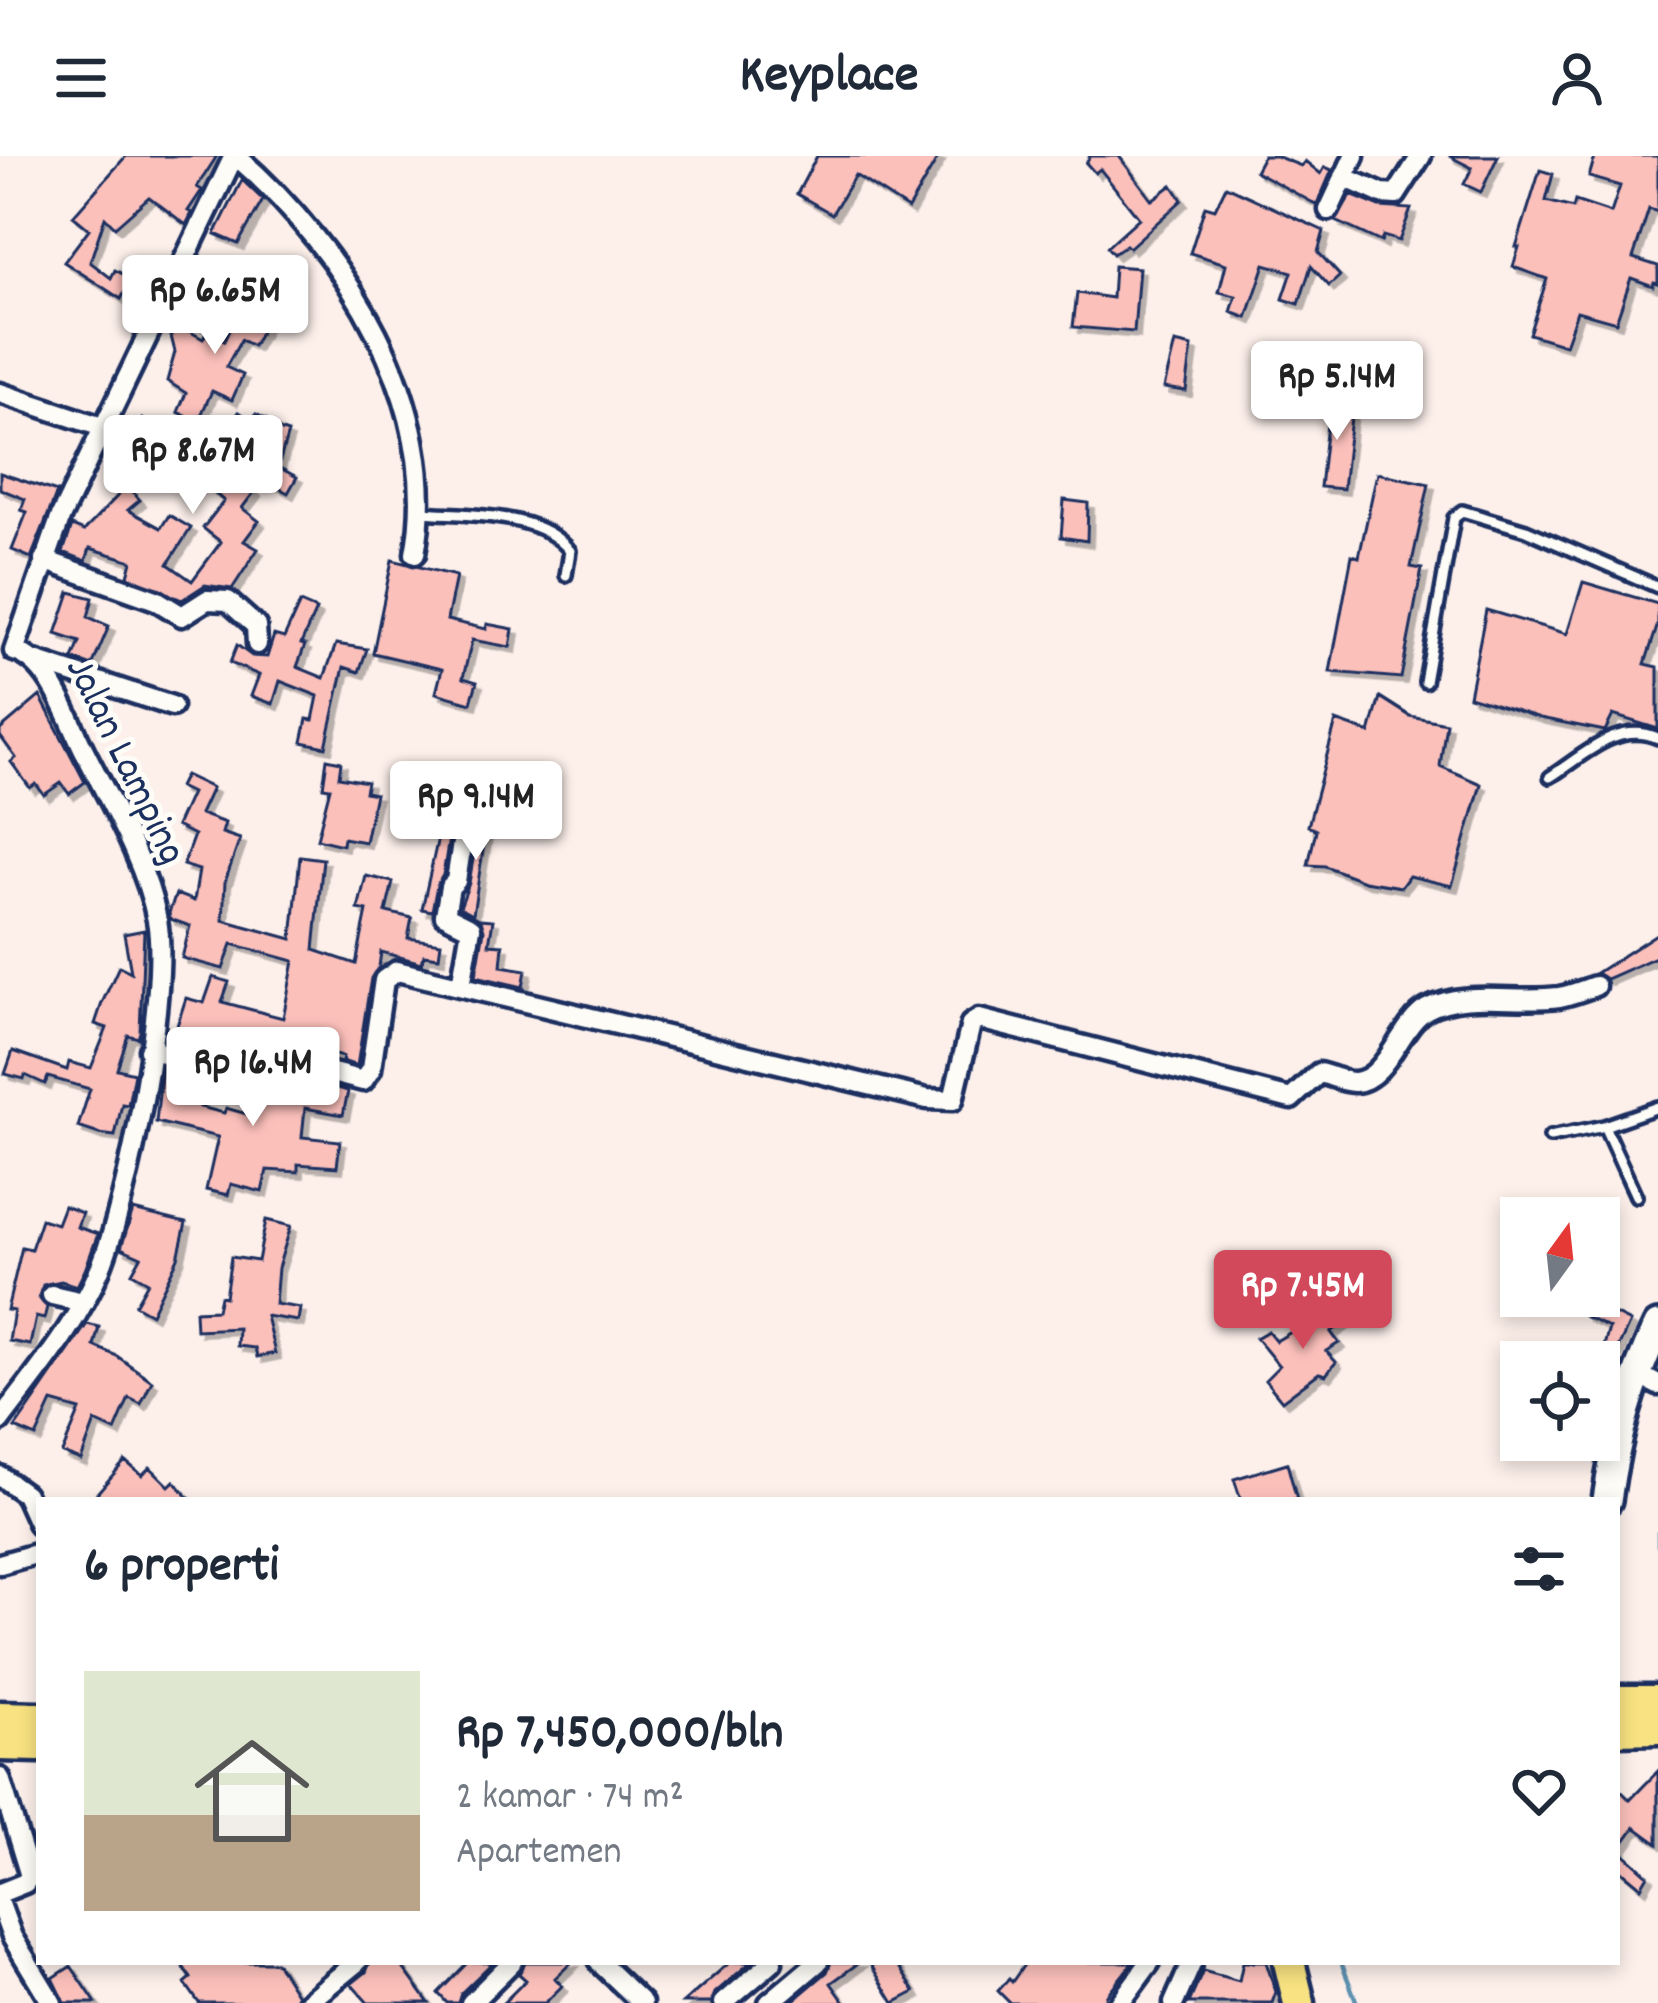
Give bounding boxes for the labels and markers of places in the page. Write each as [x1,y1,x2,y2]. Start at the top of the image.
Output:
pin: Rp 6.65M [91,255,339,357]
pin: Rp 5.14M [1213,341,1461,443]
pin: Rp 8.67M [69,415,317,517]
pin: Rp 9.14M [352,761,600,863]
pin: Rp 16.4M [129,1027,377,1129]
pin: Rp 7.45M [1179,1250,1427,1352]

